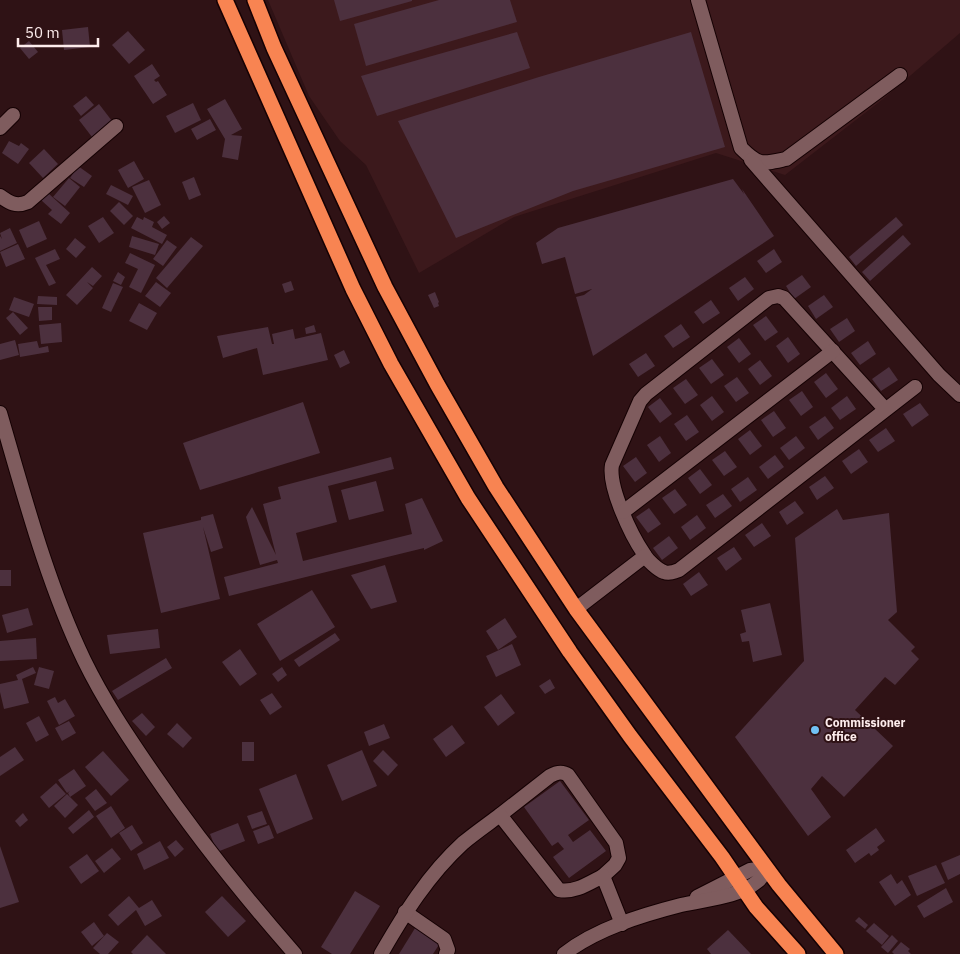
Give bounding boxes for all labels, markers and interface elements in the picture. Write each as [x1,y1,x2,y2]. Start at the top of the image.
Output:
scale bar [18,15,98,47]
text: 50 m [25,23,60,42]
place label: Commissioner office [825,715,906,744]
marker: Commissioner office [809,724,821,736]

